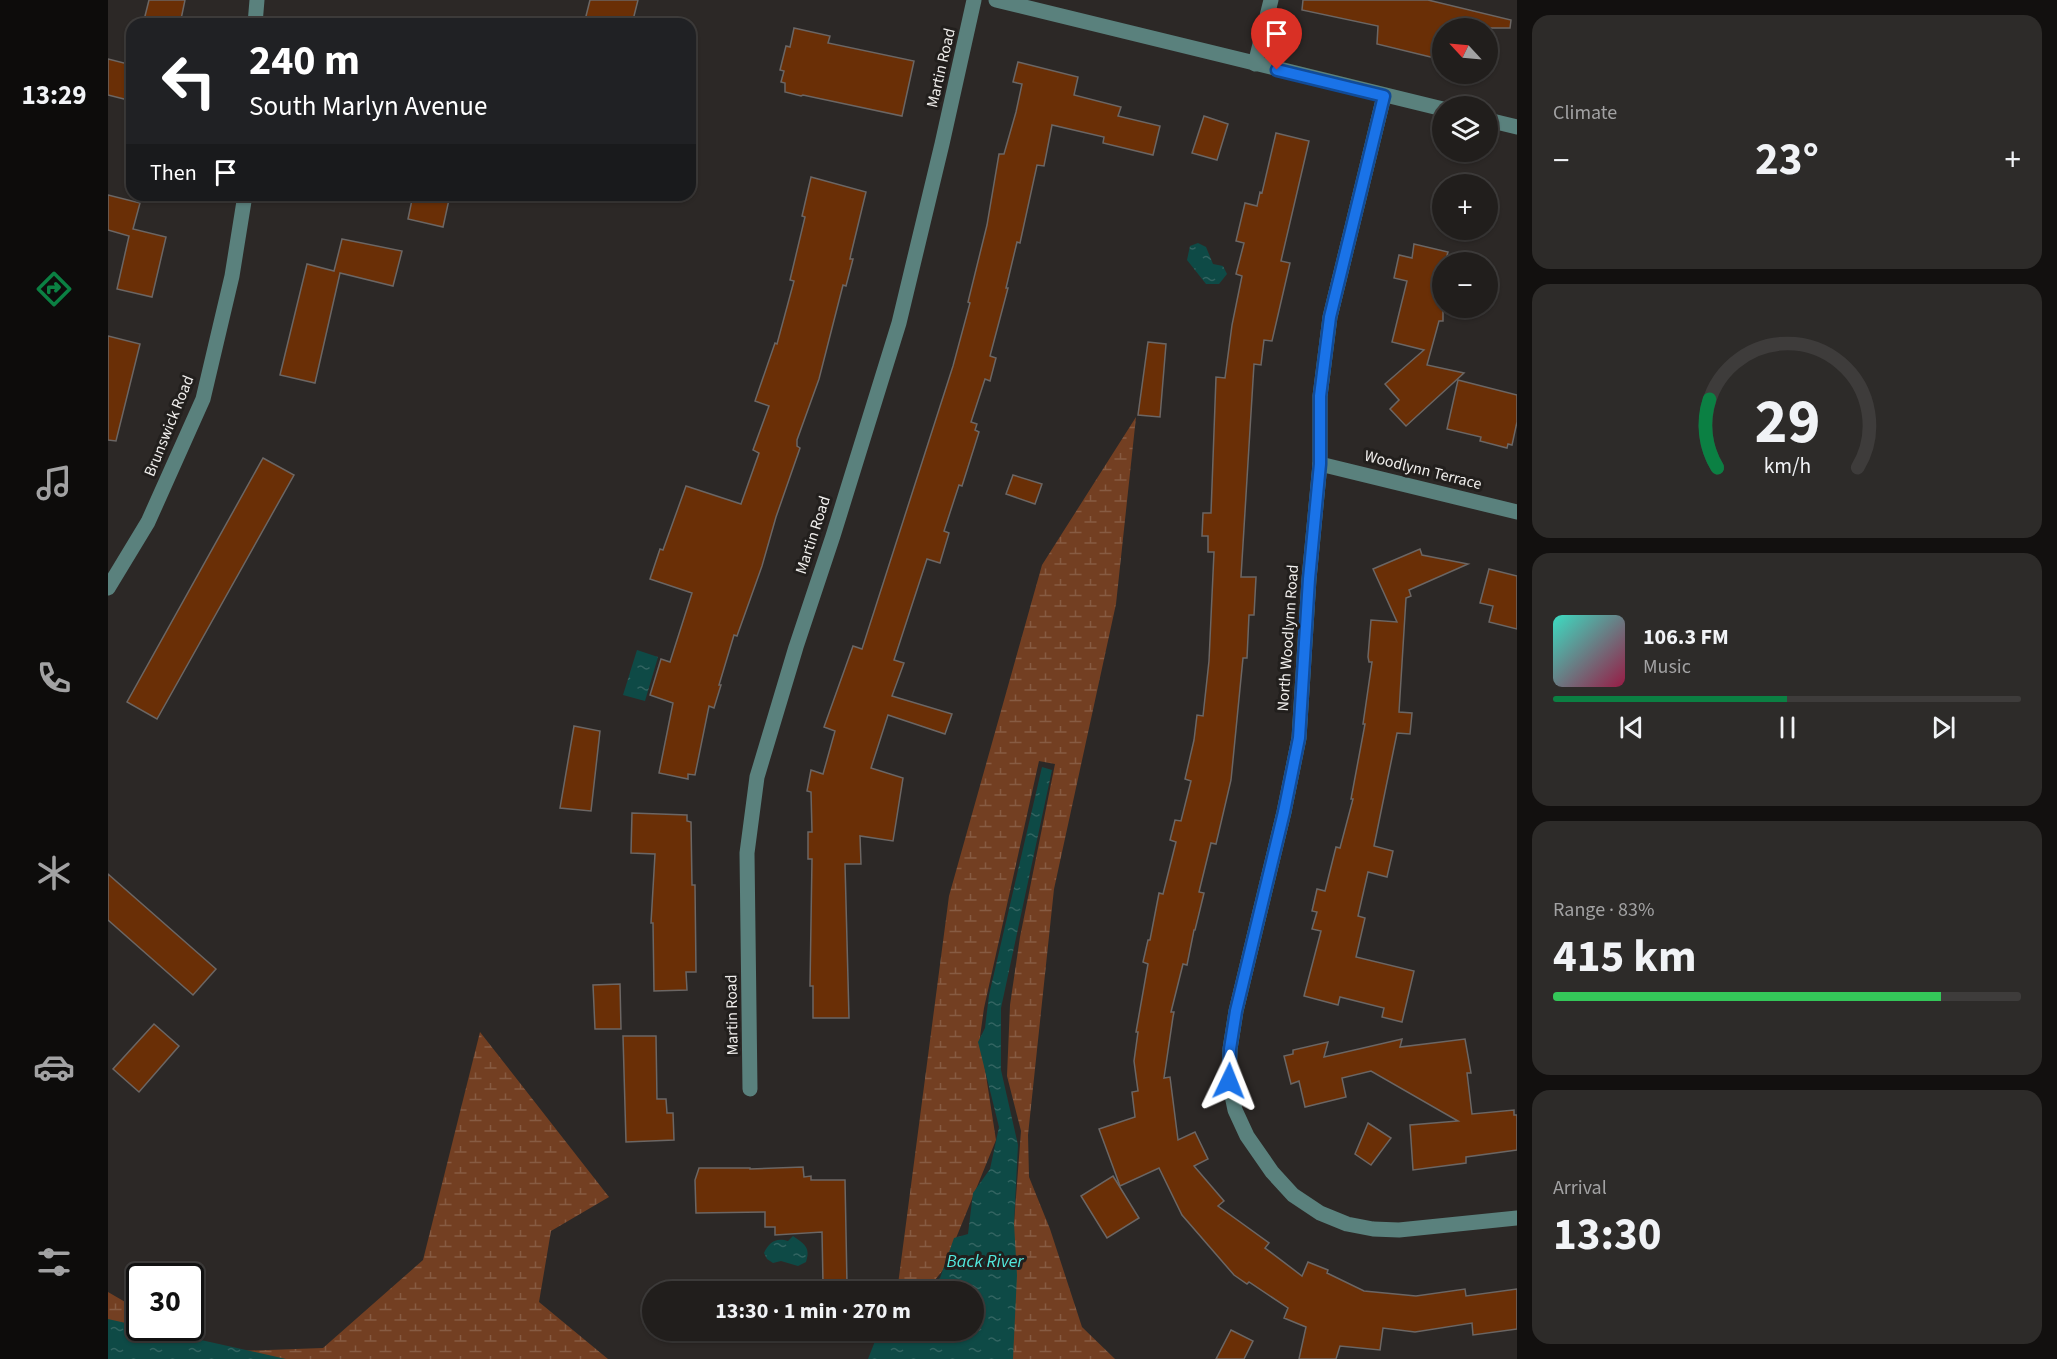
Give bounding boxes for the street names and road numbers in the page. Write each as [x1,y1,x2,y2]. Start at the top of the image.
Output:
street label: Martin Road [921,26,961,110]
street label: Brunswick Road [139,372,199,480]
street label: Woodlynn Terrace [1362,445,1484,495]
street label: Martin Road [790,493,836,577]
street label: North Woodlynn Road [1272,564,1304,712]
street label: Martin Road [720,974,744,1056]

